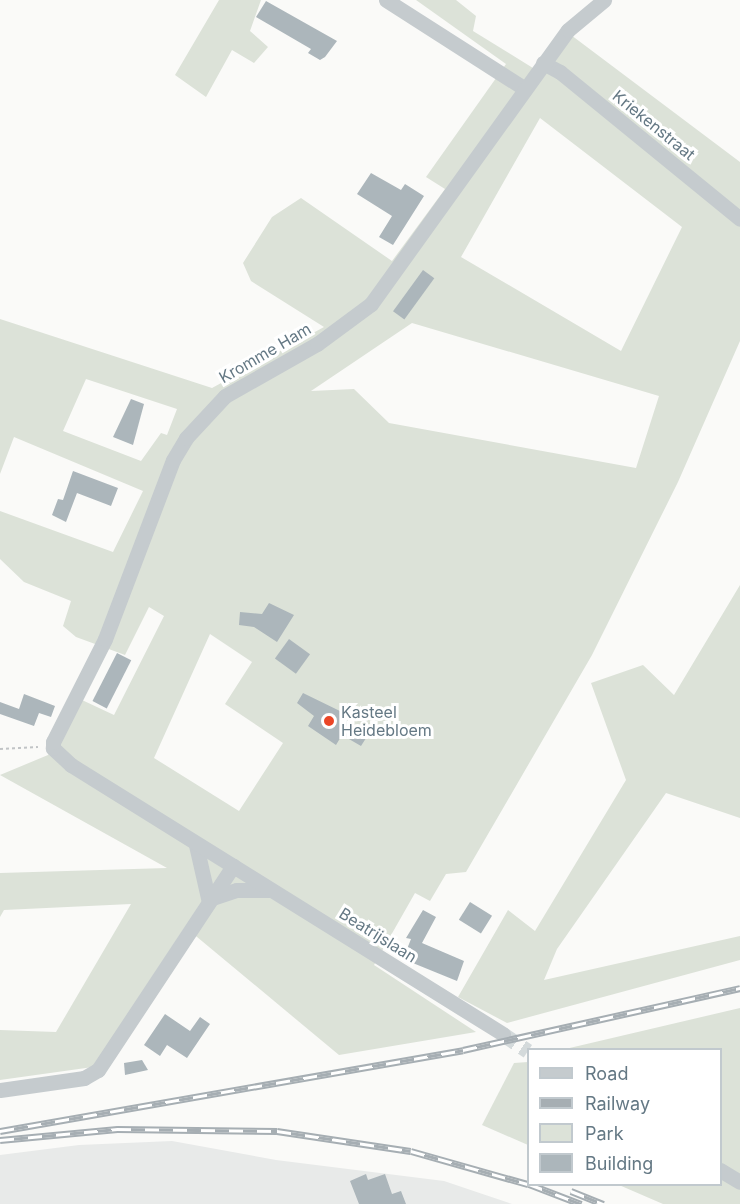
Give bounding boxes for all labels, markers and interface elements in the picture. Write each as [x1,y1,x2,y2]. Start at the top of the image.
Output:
street label: Kriekenstraat [609,86,699,164]
street label: Kromme Ham [216,319,314,387]
place label: Kasteel Heidebloem [341,702,432,740]
marker: Kasteel Heidebloem [322,714,336,728]
street label: Beatrijslaan [336,904,420,966]
legend [527,1048,722,1186]
text: Road [585,1063,628,1084]
text: Railway [585,1093,650,1114]
text: Park [585,1123,624,1144]
text: Building [585,1153,653,1174]

